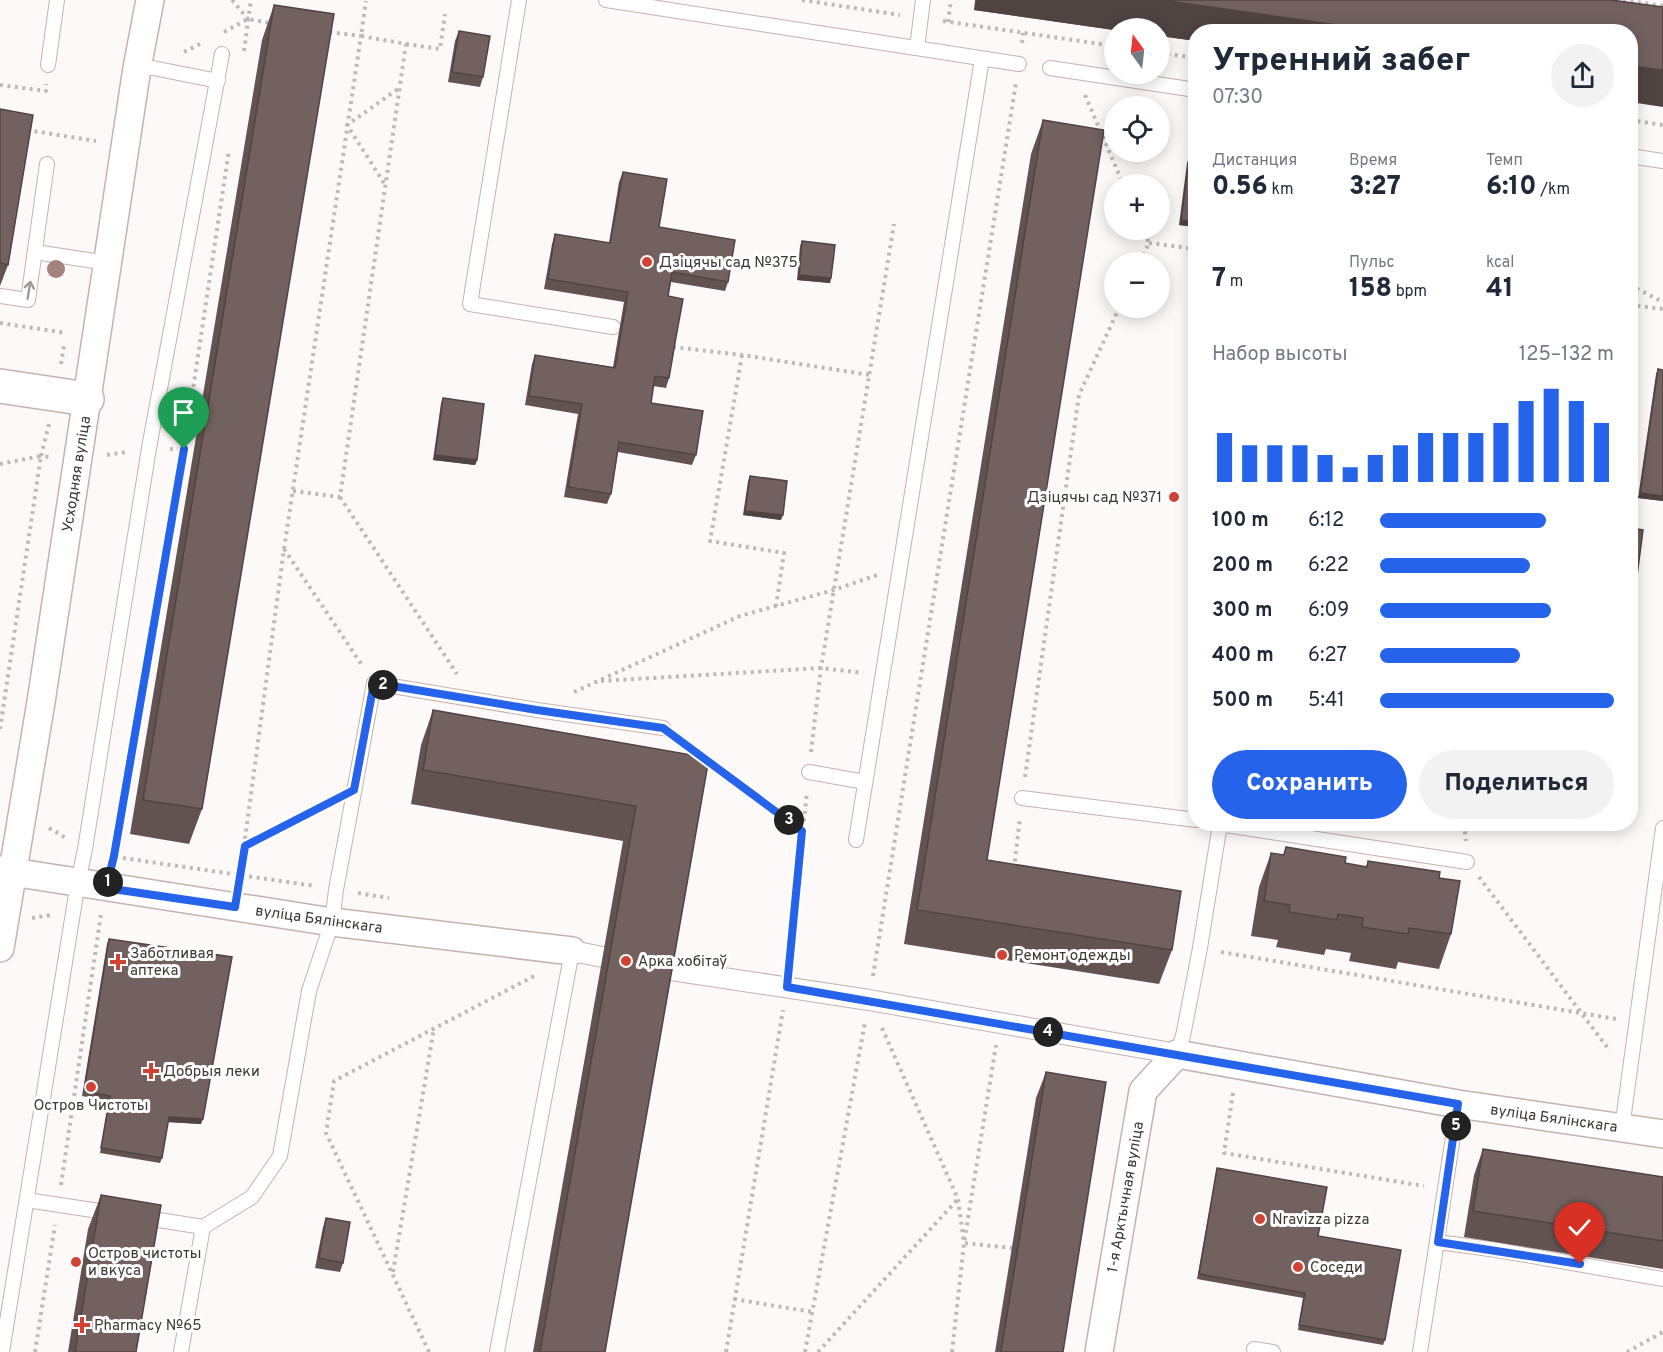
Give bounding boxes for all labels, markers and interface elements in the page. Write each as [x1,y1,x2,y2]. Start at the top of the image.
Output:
north arrow [1104,18,1170,84]
map controls [1104,18,1170,318]
text: Утренний забег [1212,41,1470,83]
button: share [1551,44,1614,107]
text: 07:30 [1212,85,1263,111]
button: locate [1104,96,1170,162]
text: Дистанция [1212,151,1297,171]
text: Время [1349,151,1397,171]
text: Темп [1486,151,1523,171]
text: 0.56 [1212,171,1268,204]
text: 3:27 [1349,171,1401,204]
text: 6:10 [1486,171,1536,204]
button: + [1104,174,1170,240]
text: km [1268,180,1294,200]
text: /km [1536,180,1570,200]
button: − [1104,252,1170,318]
text: Пульс [1349,253,1395,273]
text: kcal [1486,253,1514,273]
place label: Дзіцячы сад №375 [659,254,798,273]
marker: Дзіцячы сад №375 [640,255,654,269]
text: 7 [1212,263,1226,296]
text: m [1226,272,1243,292]
text: 158 [1349,273,1392,306]
text: 41 [1486,273,1514,306]
one-way arrow [24,280,35,300]
text: bpm [1392,282,1427,302]
text: Набор высоты [1212,342,1348,368]
text: 125–132 m [1519,342,1614,368]
pin [158,387,209,449]
icon: arrive [167,396,200,429]
street label: Усходняя вуліца [59,415,96,534]
place label: Дзіцячы сад №371 [1027,489,1162,508]
marker: Дзіцячы сад №371 [1167,490,1181,504]
text: 100 m [1212,508,1269,534]
text: 6:12 [1308,508,1344,534]
text: 200 m [1212,553,1273,579]
text: 6:22 [1308,553,1349,579]
text: 300 m [1212,598,1273,624]
text: 6:09 [1308,598,1349,624]
text: 400 m [1212,643,1274,669]
text: 6:27 [1308,643,1347,669]
pin: 2 [368,670,398,700]
text: 2 [378,675,388,695]
text: 500 m [1212,688,1273,714]
text: 5:41 [1308,688,1345,714]
button: Сохранить [1212,750,1407,819]
button: Поделиться [1419,750,1614,819]
pin: 3 [774,805,804,835]
text: 3 [784,810,794,830]
pin: 1 [93,867,123,897]
text: 1 [105,872,111,892]
street label: вуліца Бялінскага [254,902,384,939]
place label: Заботливая аптека [130,945,214,981]
place label: Ремонт одежды [1014,947,1131,966]
marker: Ремонт одежды [995,948,1009,962]
place label: Арка хобітаў [638,953,727,972]
marker: Арка хобітаў [619,954,633,968]
marker: Заботливая аптека [111,955,125,969]
pin: 4 [1033,1017,1063,1047]
text: 4 [1043,1022,1053,1042]
place label: Добрыя леки [163,1063,260,1082]
marker: Добрыя леки [144,1064,158,1078]
marker: Остров Чистоты [84,1080,98,1094]
place label: Остров Чистоты [34,1097,148,1116]
street label: вуліца Бялінскага [1489,1101,1619,1138]
pin: 5 [1441,1111,1471,1141]
text: 5 [1451,1116,1461,1136]
street label: 1-я Арктычная вуліца [1104,1120,1149,1274]
pin [1554,1202,1605,1264]
place label: Nravizza pizza [1272,1211,1369,1230]
icon: check [1563,1211,1596,1244]
marker: Nravizza pizza [1253,1212,1267,1226]
place label: Остров чистоты и вкуса [88,1245,201,1281]
marker: Остров чистоты и вкуса [69,1255,83,1269]
place label: Соседи [1310,1259,1363,1278]
marker: Соседи [1291,1260,1305,1274]
place label: Pharmacy №65 [94,1317,202,1336]
marker: Pharmacy №65 [75,1318,89,1332]

